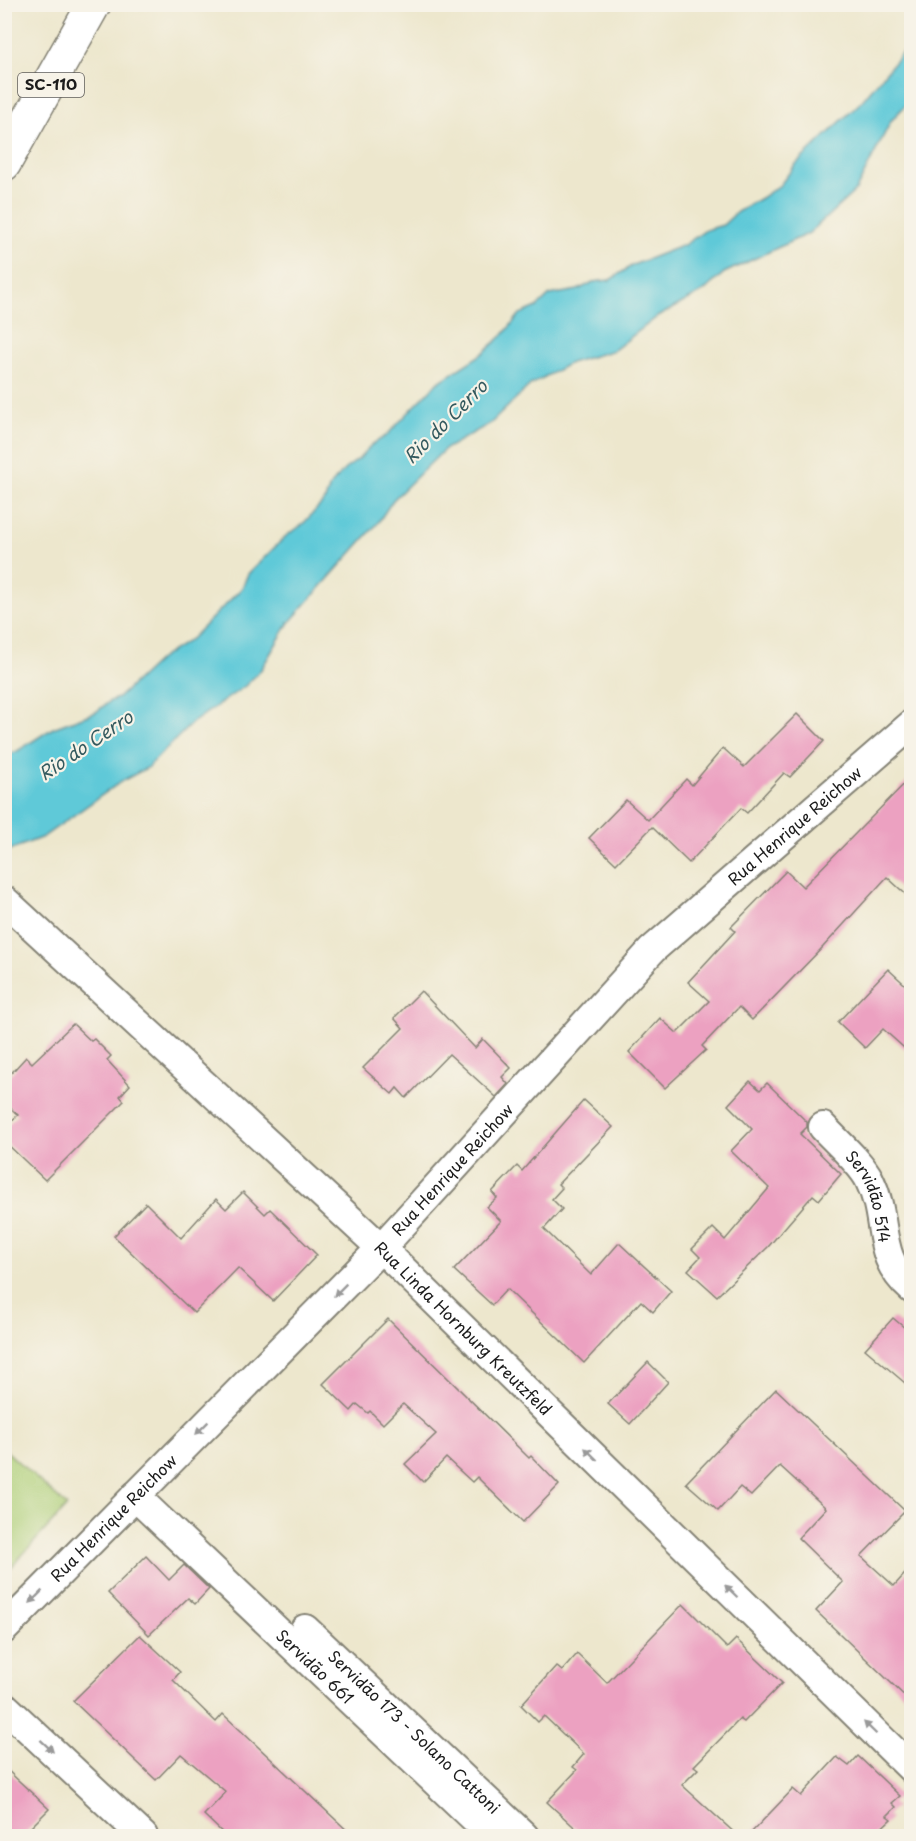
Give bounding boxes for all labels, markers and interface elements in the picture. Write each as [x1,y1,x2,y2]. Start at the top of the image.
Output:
road number: SC-110 [18,73,84,97]
water label: Rio do Cerro [397,372,494,469]
water label: Rio do Cerro [33,703,139,786]
street label: Rua Henrique Reichow [722,760,867,890]
street label: Rua Henrique Reichow [385,1098,518,1240]
street label: Servidão 514 [841,1144,898,1244]
street label: Rua Linda Hornburg Kreutzfeld [370,1235,558,1420]
one-way arrow [333,1282,347,1296]
one-way arrow [196,1421,210,1435]
street label: Rua Henrique Reichow [44,1448,182,1587]
one-way arrow [585,1448,599,1462]
one-way arrow [723,1584,738,1598]
one-way arrow [29,1589,43,1604]
street label: Servidão 661 [271,1623,360,1709]
street label: Servidão 173 - Solano Cattoni [323,1644,506,1819]
one-way arrow [863,1721,877,1735]
one-way arrow [40,1738,54,1752]

